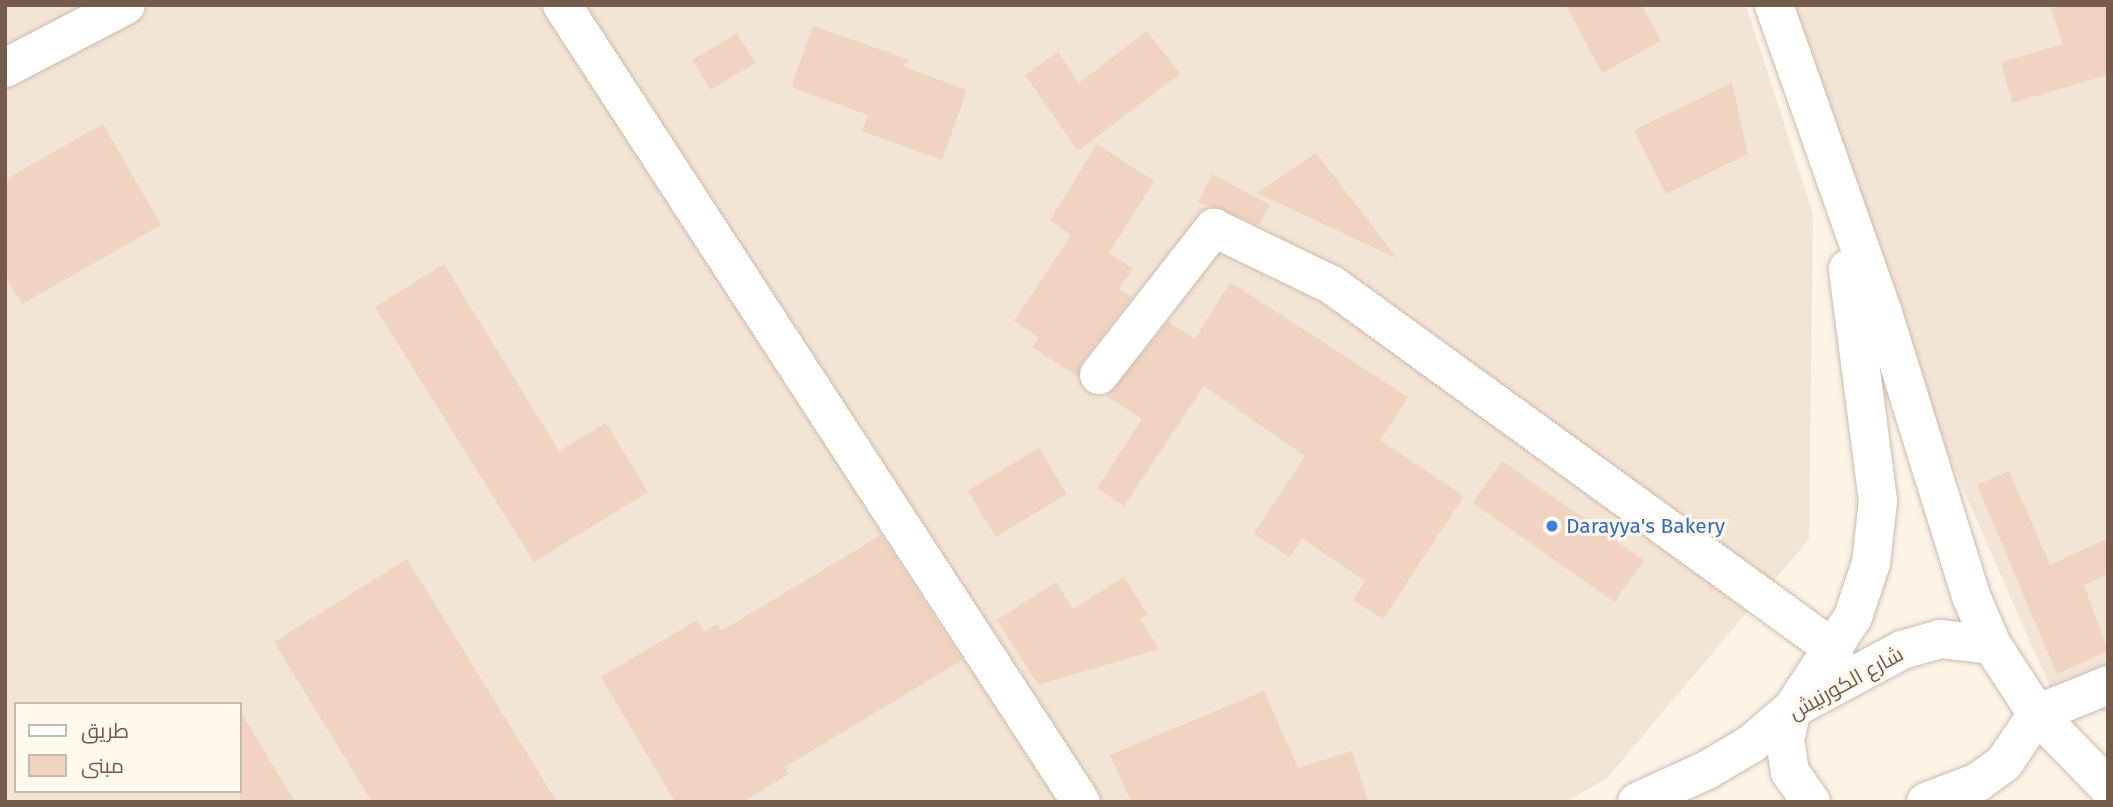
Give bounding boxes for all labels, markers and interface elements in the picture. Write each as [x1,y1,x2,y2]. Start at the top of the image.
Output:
place label: Darayya's Bakery [1566,513,1725,539]
marker: Darayya's Bakery [1544,518,1560,534]
street label: شارع الكورنيش [1784,641,1908,725]
legend [14,702,242,793]
text: طريق [81,718,129,744]
text: مبنى [81,753,124,779]

